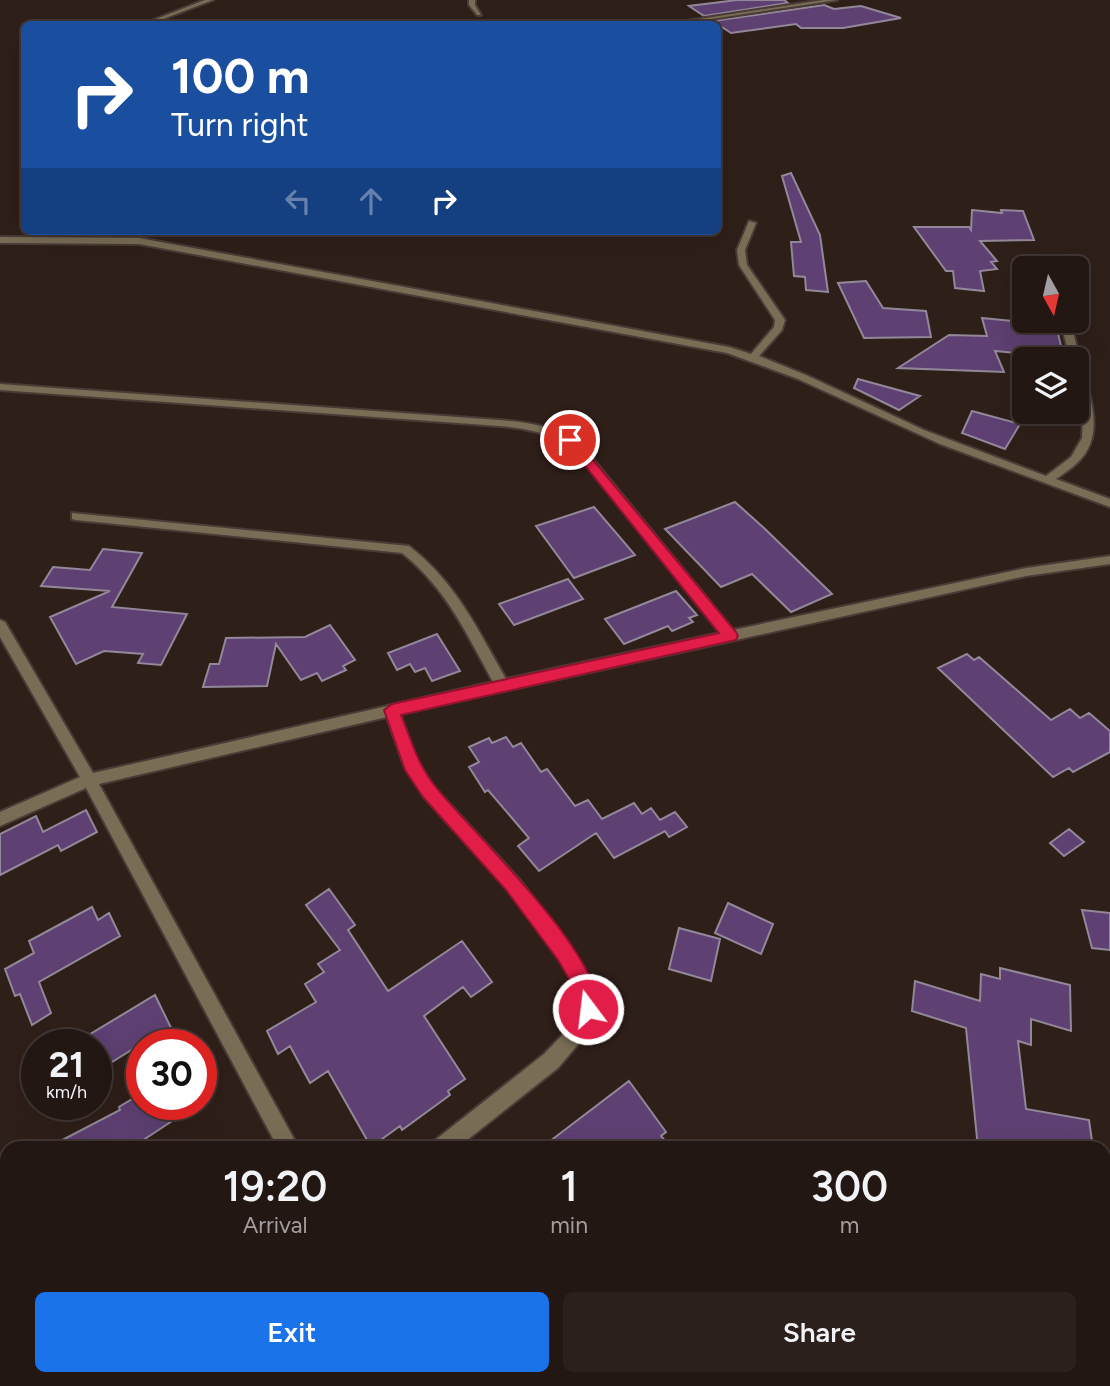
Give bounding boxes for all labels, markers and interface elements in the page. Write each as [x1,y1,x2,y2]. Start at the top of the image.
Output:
text: 100 m [171,46,310,105]
icon: right [56,49,147,140]
text: Turn right [171,106,309,144]
icon: left [279,182,317,220]
icon: ahead [352,182,390,220]
icon: right [425,182,463,220]
north arrow [1012,256,1088,332]
map controls [1012,256,1089,424]
button: layers [1012,347,1089,424]
pin [540,410,600,470]
icon: arrive [551,421,589,459]
position arrow [551,972,625,1046]
speed limit sign: 30 [126,1029,217,1120]
text: 21 [49,1044,84,1086]
text: km/h [46,1081,87,1103]
text: 19:20 [223,1161,327,1212]
text: 1 [560,1161,578,1212]
text: 300 [811,1161,888,1212]
text: Arrival [243,1211,308,1239]
text: min [550,1211,588,1239]
text: m [840,1211,859,1239]
button: Exit [35,1292,549,1372]
button: Share [563,1292,1076,1372]

